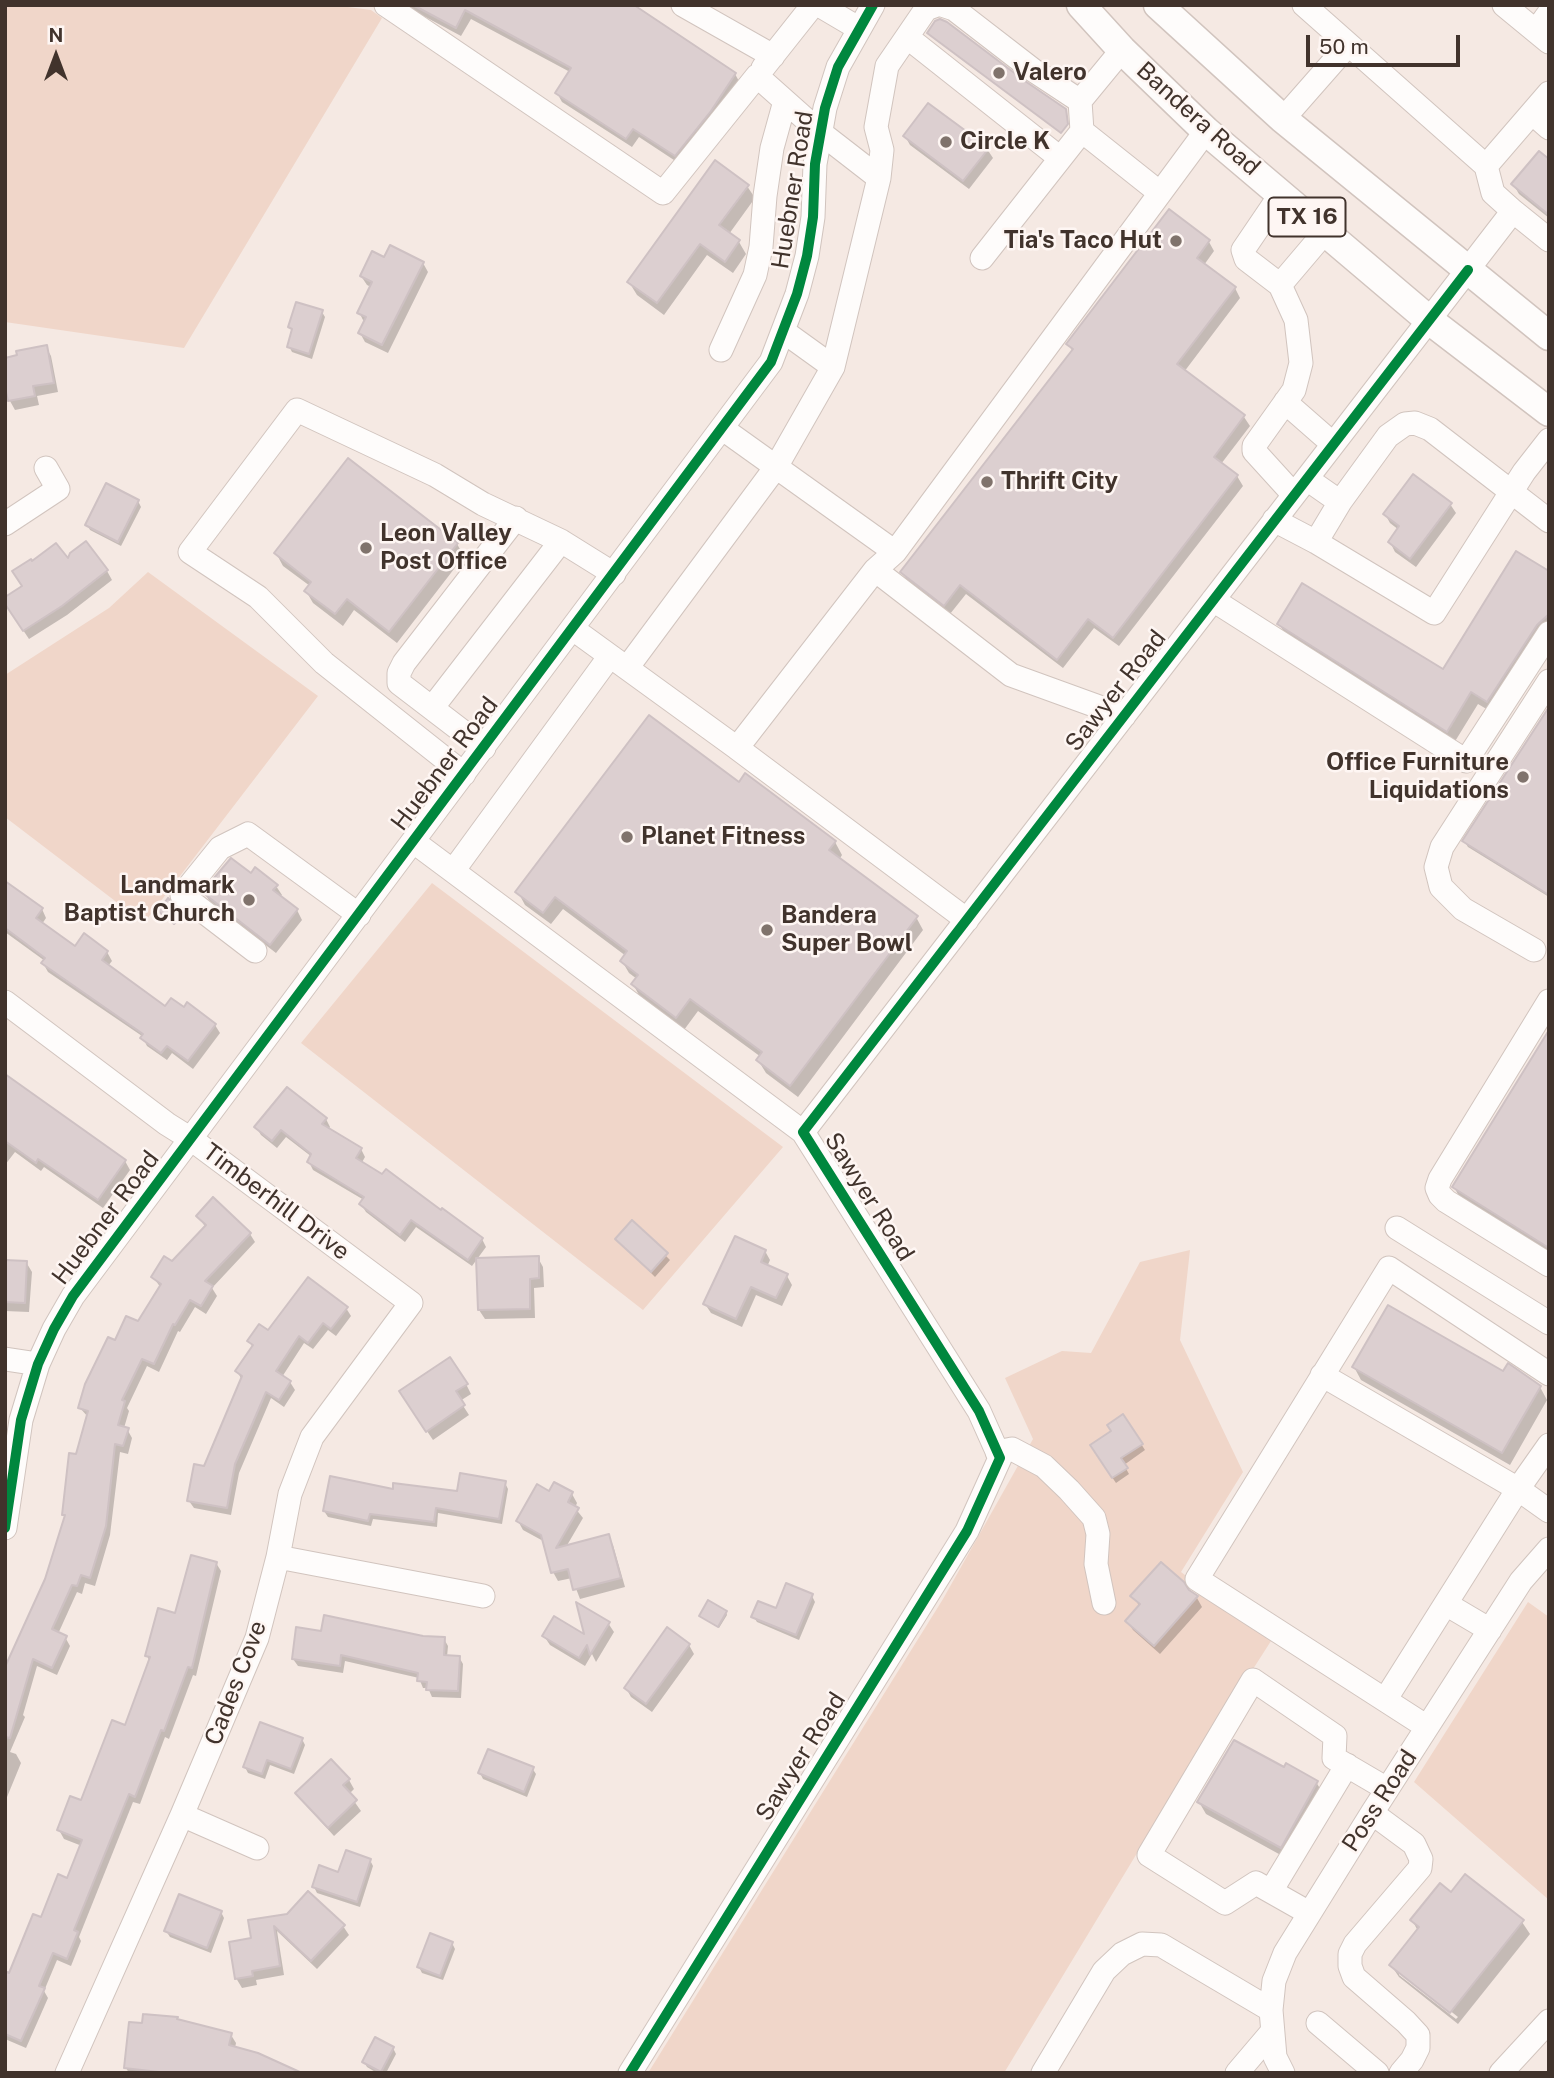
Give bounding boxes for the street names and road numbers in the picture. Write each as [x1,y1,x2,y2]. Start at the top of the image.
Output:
street label: Bandera Road [1130,56,1266,182]
street label: Huebner Road [766,109,820,271]
road number: TX 16 [1268,198,1346,236]
street label: Sawyer Road [1060,625,1172,757]
street label: Huebner Road [385,692,505,836]
street label: Sawyer Road [818,1127,920,1267]
street label: Timberhill Drive [197,1138,355,1266]
street label: Huebner Road [46,1146,166,1290]
street label: Cades Cove [199,1617,273,1749]
street label: Sawyer Road [750,1687,852,1827]
street label: Poss Road [1336,1745,1424,1857]

